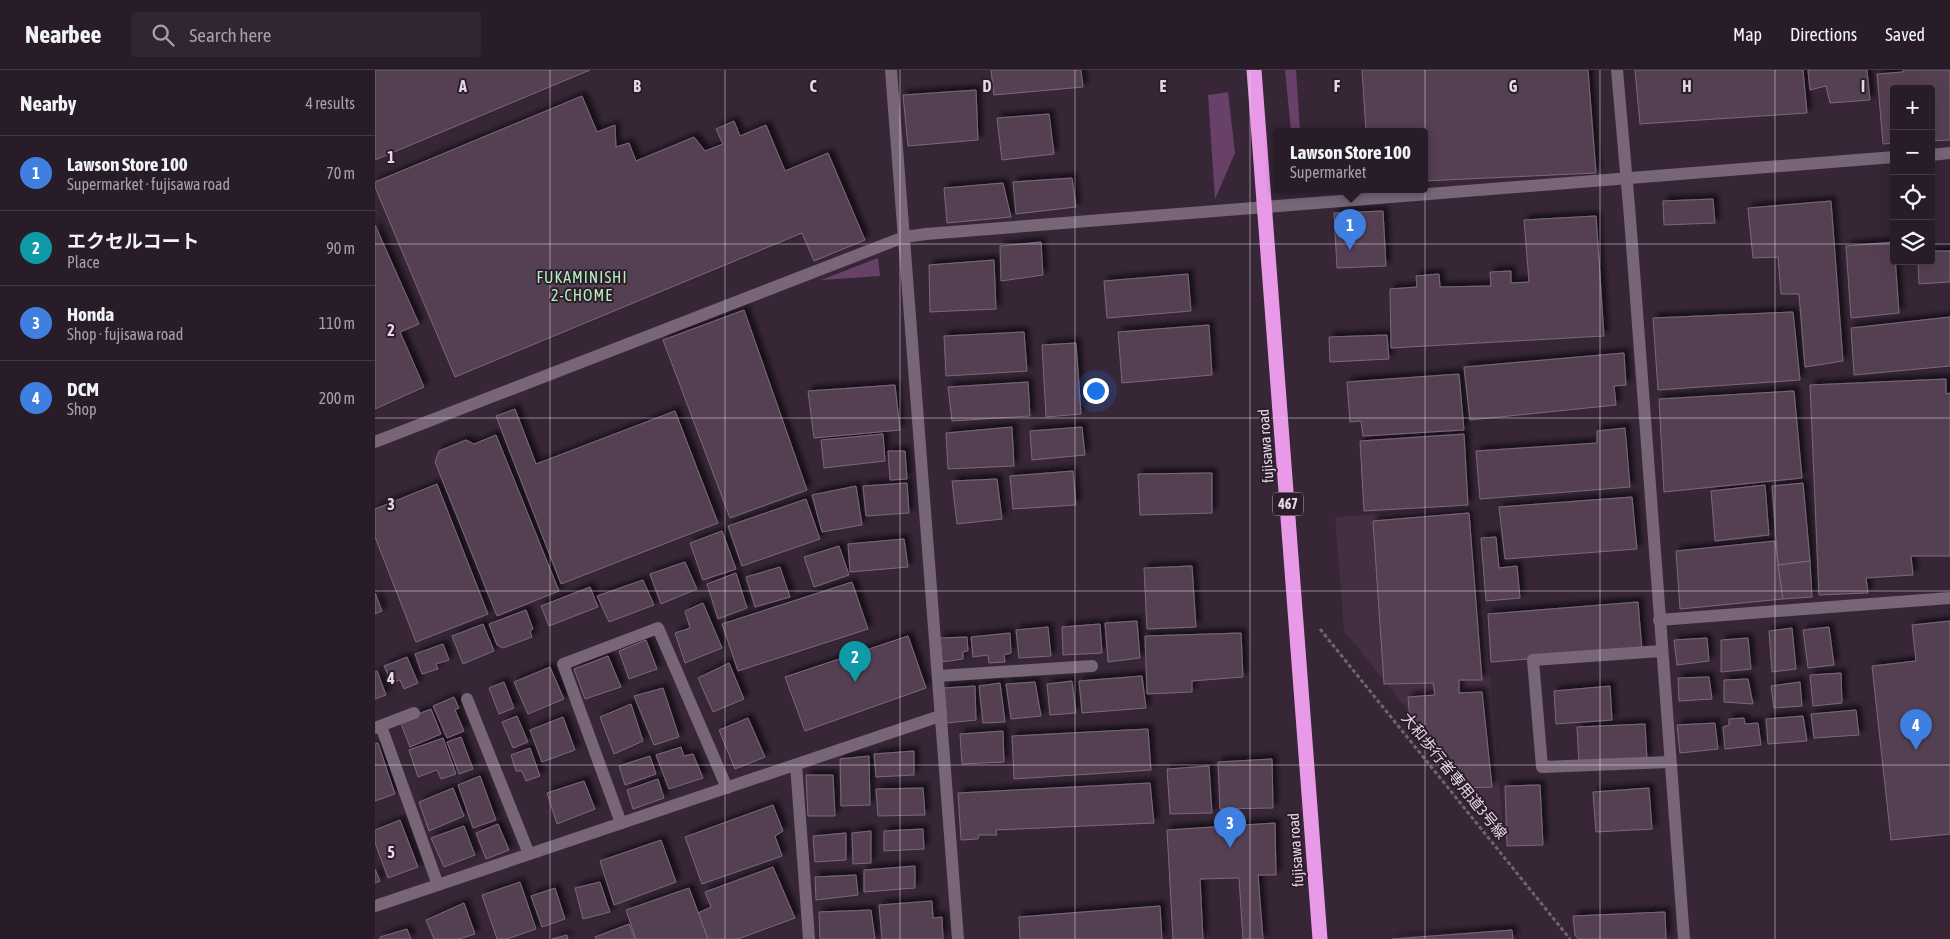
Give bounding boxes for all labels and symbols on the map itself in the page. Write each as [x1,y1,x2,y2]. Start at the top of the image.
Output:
text: A [458,77,467,95]
text: B [633,77,641,95]
text: C [809,77,817,95]
text: D [983,77,992,95]
text: E [1160,77,1167,95]
text: F [1334,77,1341,95]
text: G [1509,77,1518,95]
text: H [1682,77,1692,95]
text: I [1861,77,1865,95]
text: 1 [387,148,395,166]
pin: 1 [1334,209,1366,250]
district label: FUKAMINISHI 2-CHOME [537,268,627,304]
text: 2 [387,321,395,339]
your location [1083,378,1109,404]
street label: fujisawa road [1254,409,1277,484]
road number: 467 [1273,492,1303,516]
text: 3 [387,495,395,513]
pin: 2 [839,641,871,682]
text: 4 [386,669,395,687]
street label: 大和歩行者専用道3号線 [1398,709,1510,842]
pin: 4 [1900,709,1932,750]
pin: 3 [1214,807,1246,848]
street label: fujisawa road [1284,813,1307,888]
text: 5 [387,843,395,861]

